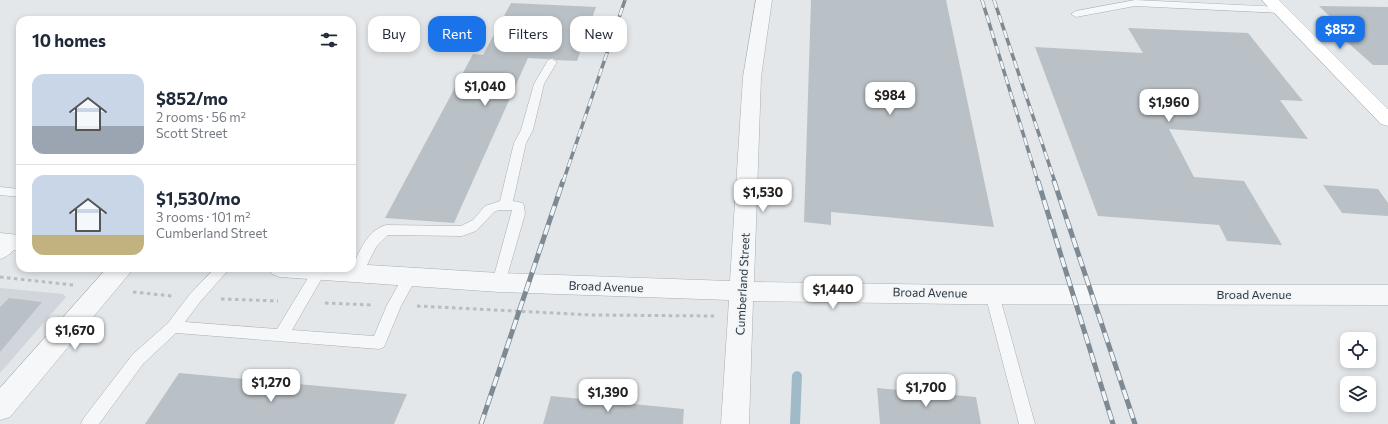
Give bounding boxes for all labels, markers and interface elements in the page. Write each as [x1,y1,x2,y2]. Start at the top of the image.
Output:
chip: Buy [368,16,420,52]
chip: Rent [428,16,486,52]
chip: Filters [494,16,562,52]
chip: New [570,16,627,52]
pin: $852 [1316,16,1364,50]
text: $852 [1325,21,1355,37]
icon: filters [318,29,340,51]
text: 10 homes [32,30,106,51]
pin: $1,040 [452,73,518,107]
text: $1,040 [464,78,506,94]
pin: $984 [866,82,914,116]
text: $984 [874,87,906,103]
text: $852/mo [156,88,228,109]
pin: $1,960 [1136,89,1202,123]
icon: home [64,90,112,138]
text: $1,960 [1148,94,1190,110]
text: 2 rooms · 56 m² [156,109,246,125]
text: Scott Street [156,125,228,141]
pin: $1,530 [730,179,796,213]
text: $1,530 [743,184,783,200]
text: $1,530/mo [156,188,241,209]
icon: home [64,191,112,239]
text: 3 rooms · 101 m² [156,209,250,225]
text: Cumberland Street [156,225,268,241]
street label: Cumberland Street [732,232,752,336]
pin: $1,440 [800,276,866,310]
street label: Broad Avenue [568,278,644,294]
text: $1,440 [812,281,854,297]
street label: Broad Avenue [892,284,968,300]
street label: Broad Avenue [1216,287,1292,301]
pin: $1,670 [42,317,108,351]
text: $1,670 [55,322,95,338]
map controls [1340,332,1376,412]
button: locate [1340,332,1376,368]
pin: $1,270 [238,369,304,403]
text: $1,270 [251,374,291,390]
pin: $1,700 [893,374,959,408]
button: layers [1340,376,1376,412]
pin: $1,390 [575,379,641,413]
text: $1,700 [906,379,946,395]
text: $1,390 [588,384,628,400]

